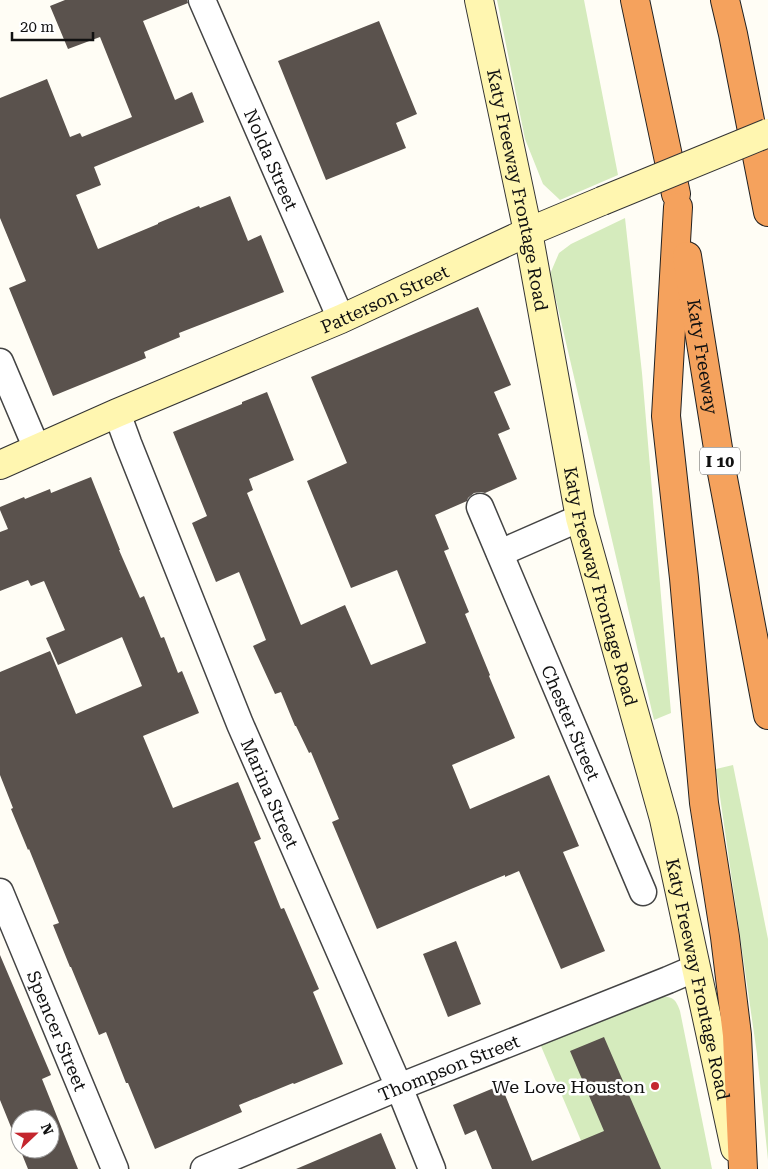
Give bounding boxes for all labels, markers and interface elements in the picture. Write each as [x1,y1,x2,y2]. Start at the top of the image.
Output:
scale bar [12,10,94,42]
text: 20 m [20,18,55,36]
street label: Katy Freeway Frontage Road [483,67,553,313]
street label: Nolda Street [240,106,303,214]
street label: Patterson Street [317,260,452,337]
street label: Katy Freeway [684,297,723,416]
road number: I 10 [700,448,740,474]
street label: Katy Freeway Frontage Road [560,465,643,709]
street label: Chester Street [538,662,605,783]
street label: Marina Street [237,735,304,851]
street label: Katy Freeway Frontage Road [662,856,735,1102]
street label: Spencer Street [23,967,92,1094]
street label: Thompson Street [375,1030,523,1105]
place label: We Love Houston [492,1076,645,1097]
marker: We Love Houston [649,1080,661,1092]
north arrow [10,1109,60,1159]
text: N [38,1121,57,1137]

